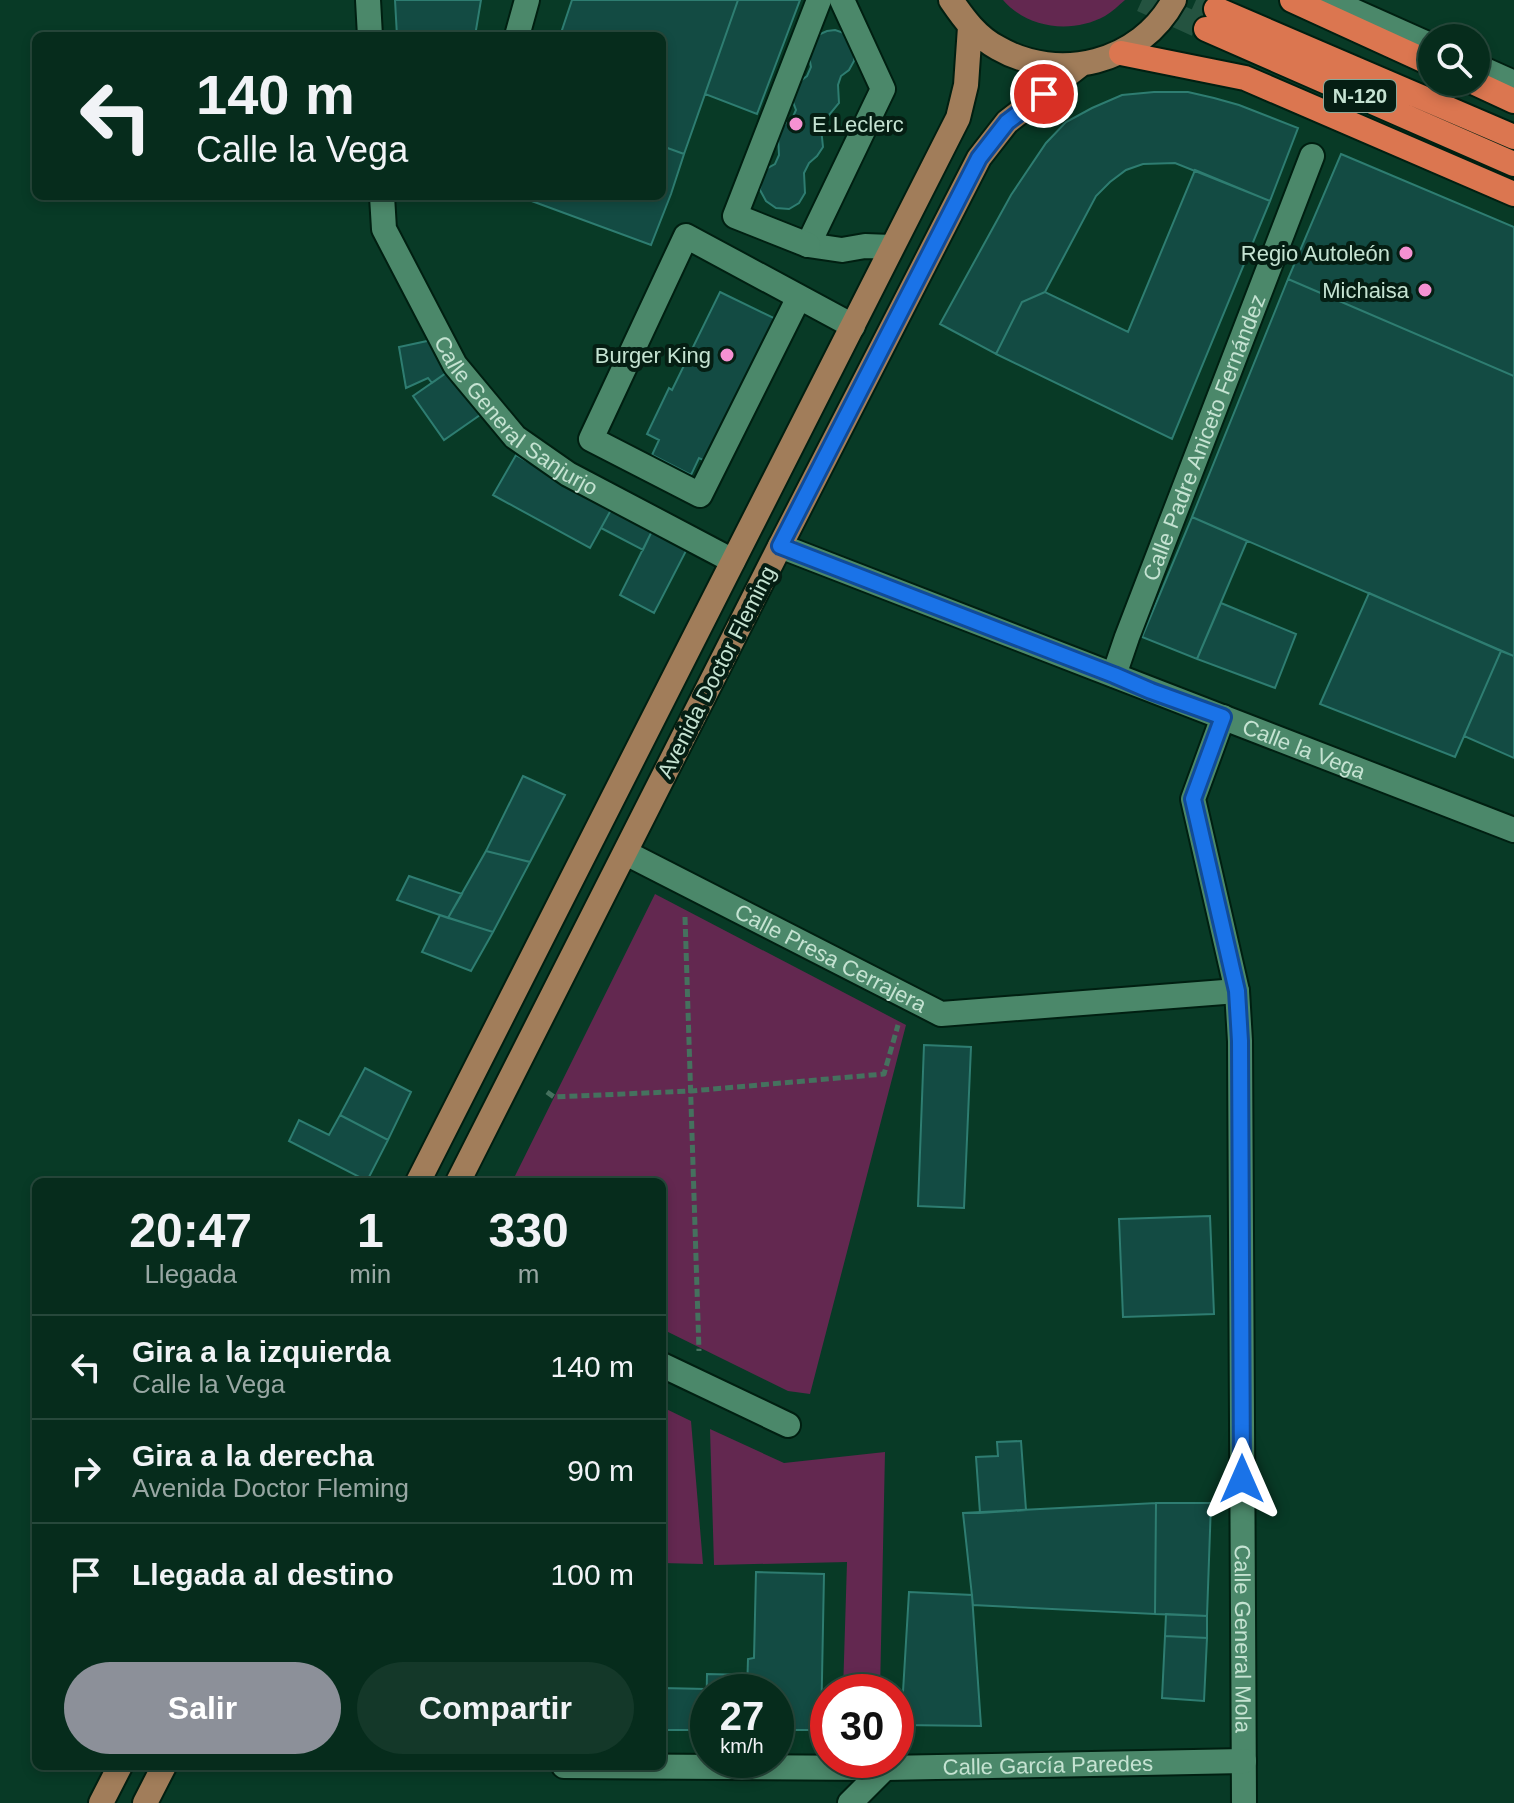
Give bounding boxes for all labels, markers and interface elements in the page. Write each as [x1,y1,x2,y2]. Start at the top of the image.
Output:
map controls [1418,24,1490,96]
button: search [1418,24,1490,96]
pin [1010,60,1078,128]
text: 140 m [196,63,355,126]
icon: left [64,64,168,168]
icon: arrive [1022,72,1066,116]
road number: N-120 [1324,80,1396,112]
place label: E.Leclerc [812,112,904,137]
marker: E.Leclerc [787,115,805,133]
text: Calle la Vega [196,129,408,170]
place label: Regio Autoleón [1241,241,1390,266]
marker: Regio Autoleón [1397,244,1415,262]
place label: Michaisa [1322,278,1410,303]
marker: Michaisa [1416,281,1434,299]
street label: Calle Padre Aniceto Fernández [1138,291,1271,584]
street label: Calle General Sanjurjo [429,332,602,500]
place label: Burger King [595,343,711,368]
marker: Burger King [718,346,736,364]
street label: Avenida Doctor Fleming [652,562,781,782]
street label: Calle la Vega [1239,714,1370,785]
street label: Calle Presa Cerrajera [731,899,931,1018]
text: 20:47 [129,1204,252,1257]
text: 1 [357,1204,384,1257]
text: 330 [489,1204,569,1257]
text: Llegada [144,1259,237,1289]
text: min [349,1259,391,1289]
text: m [518,1259,539,1289]
text: Gira a la izquierda [132,1335,390,1368]
icon: left [64,1345,108,1389]
text: 140 m [551,1350,634,1383]
text: Calle la Vega [132,1369,285,1399]
position arrow [1200,1437,1284,1521]
text: Gira a la derecha [132,1439,374,1472]
icon: right [64,1449,108,1493]
text: 90 m [567,1454,634,1487]
text: Avenida Doctor Fleming [132,1473,409,1503]
street label: Calle General Mola [1230,1544,1256,1734]
icon: arrive [64,1553,108,1597]
text: Llegada al destino [132,1558,394,1591]
text: 100 m [551,1558,634,1591]
button: Salir [64,1662,341,1754]
button: Compartir [357,1662,634,1754]
speed limit sign: 30 [810,1674,914,1778]
text: 27 [720,1694,764,1738]
text: km/h [720,1735,764,1757]
street label: Calle García Paredes [942,1751,1153,1780]

